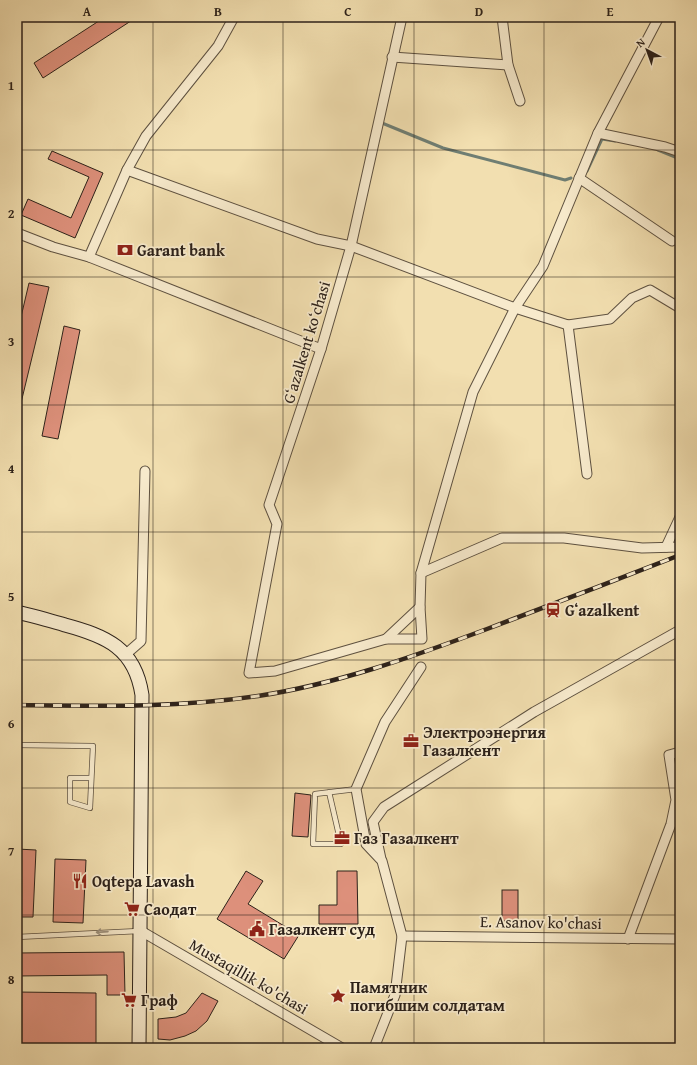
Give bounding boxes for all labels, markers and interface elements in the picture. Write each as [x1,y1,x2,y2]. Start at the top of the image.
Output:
text: A [83,2,92,21]
text: B [214,2,222,21]
text: C [344,2,352,21]
text: D [475,2,483,21]
text: E [607,2,614,21]
north arrow [627,30,667,70]
text: N [632,34,649,51]
text: 1 [8,76,14,95]
text: 2 [8,204,15,223]
place label: Garant bank [137,238,226,262]
bank icon: Garant bank [116,241,134,259]
street label: Gʻazalkent koʻchasi [276,277,336,406]
text: 3 [8,332,14,351]
text: 4 [8,459,15,478]
text: 5 [8,587,15,606]
place label: Gʻazalkent [565,598,639,622]
station icon: Gʻazalkent [544,601,562,619]
text: 6 [8,714,15,733]
place label: Электроэнергия Газалкент [423,720,546,762]
office icon: Электроэнергия Газалкент [402,732,420,750]
place label: Газ Газалкент [354,826,459,850]
office icon: Газ Газалкент [333,829,351,847]
text: 7 [8,842,15,861]
place label: Oqtepa Lavash [92,869,195,893]
restaurant icon: Oqtepa Lavash [71,872,89,890]
place label: Саодат [144,897,197,921]
supermarket icon: Саодат [123,900,141,918]
street label: E. Asanov ko'chasi [480,909,603,935]
place label: Газалкент суд [269,917,375,941]
public building icon: Газалкент суд [248,920,266,938]
one-way arrow [96,929,109,936]
street label: Mustaqillik ko'chasi [185,932,313,1020]
text: 8 [8,970,15,989]
place label: Памятник погибшим солдатам [350,975,505,1017]
place icon: Памятник погибшим солдатам [329,987,347,1005]
place label: Граф [141,988,178,1012]
supermarket icon: Граф [120,991,138,1009]

